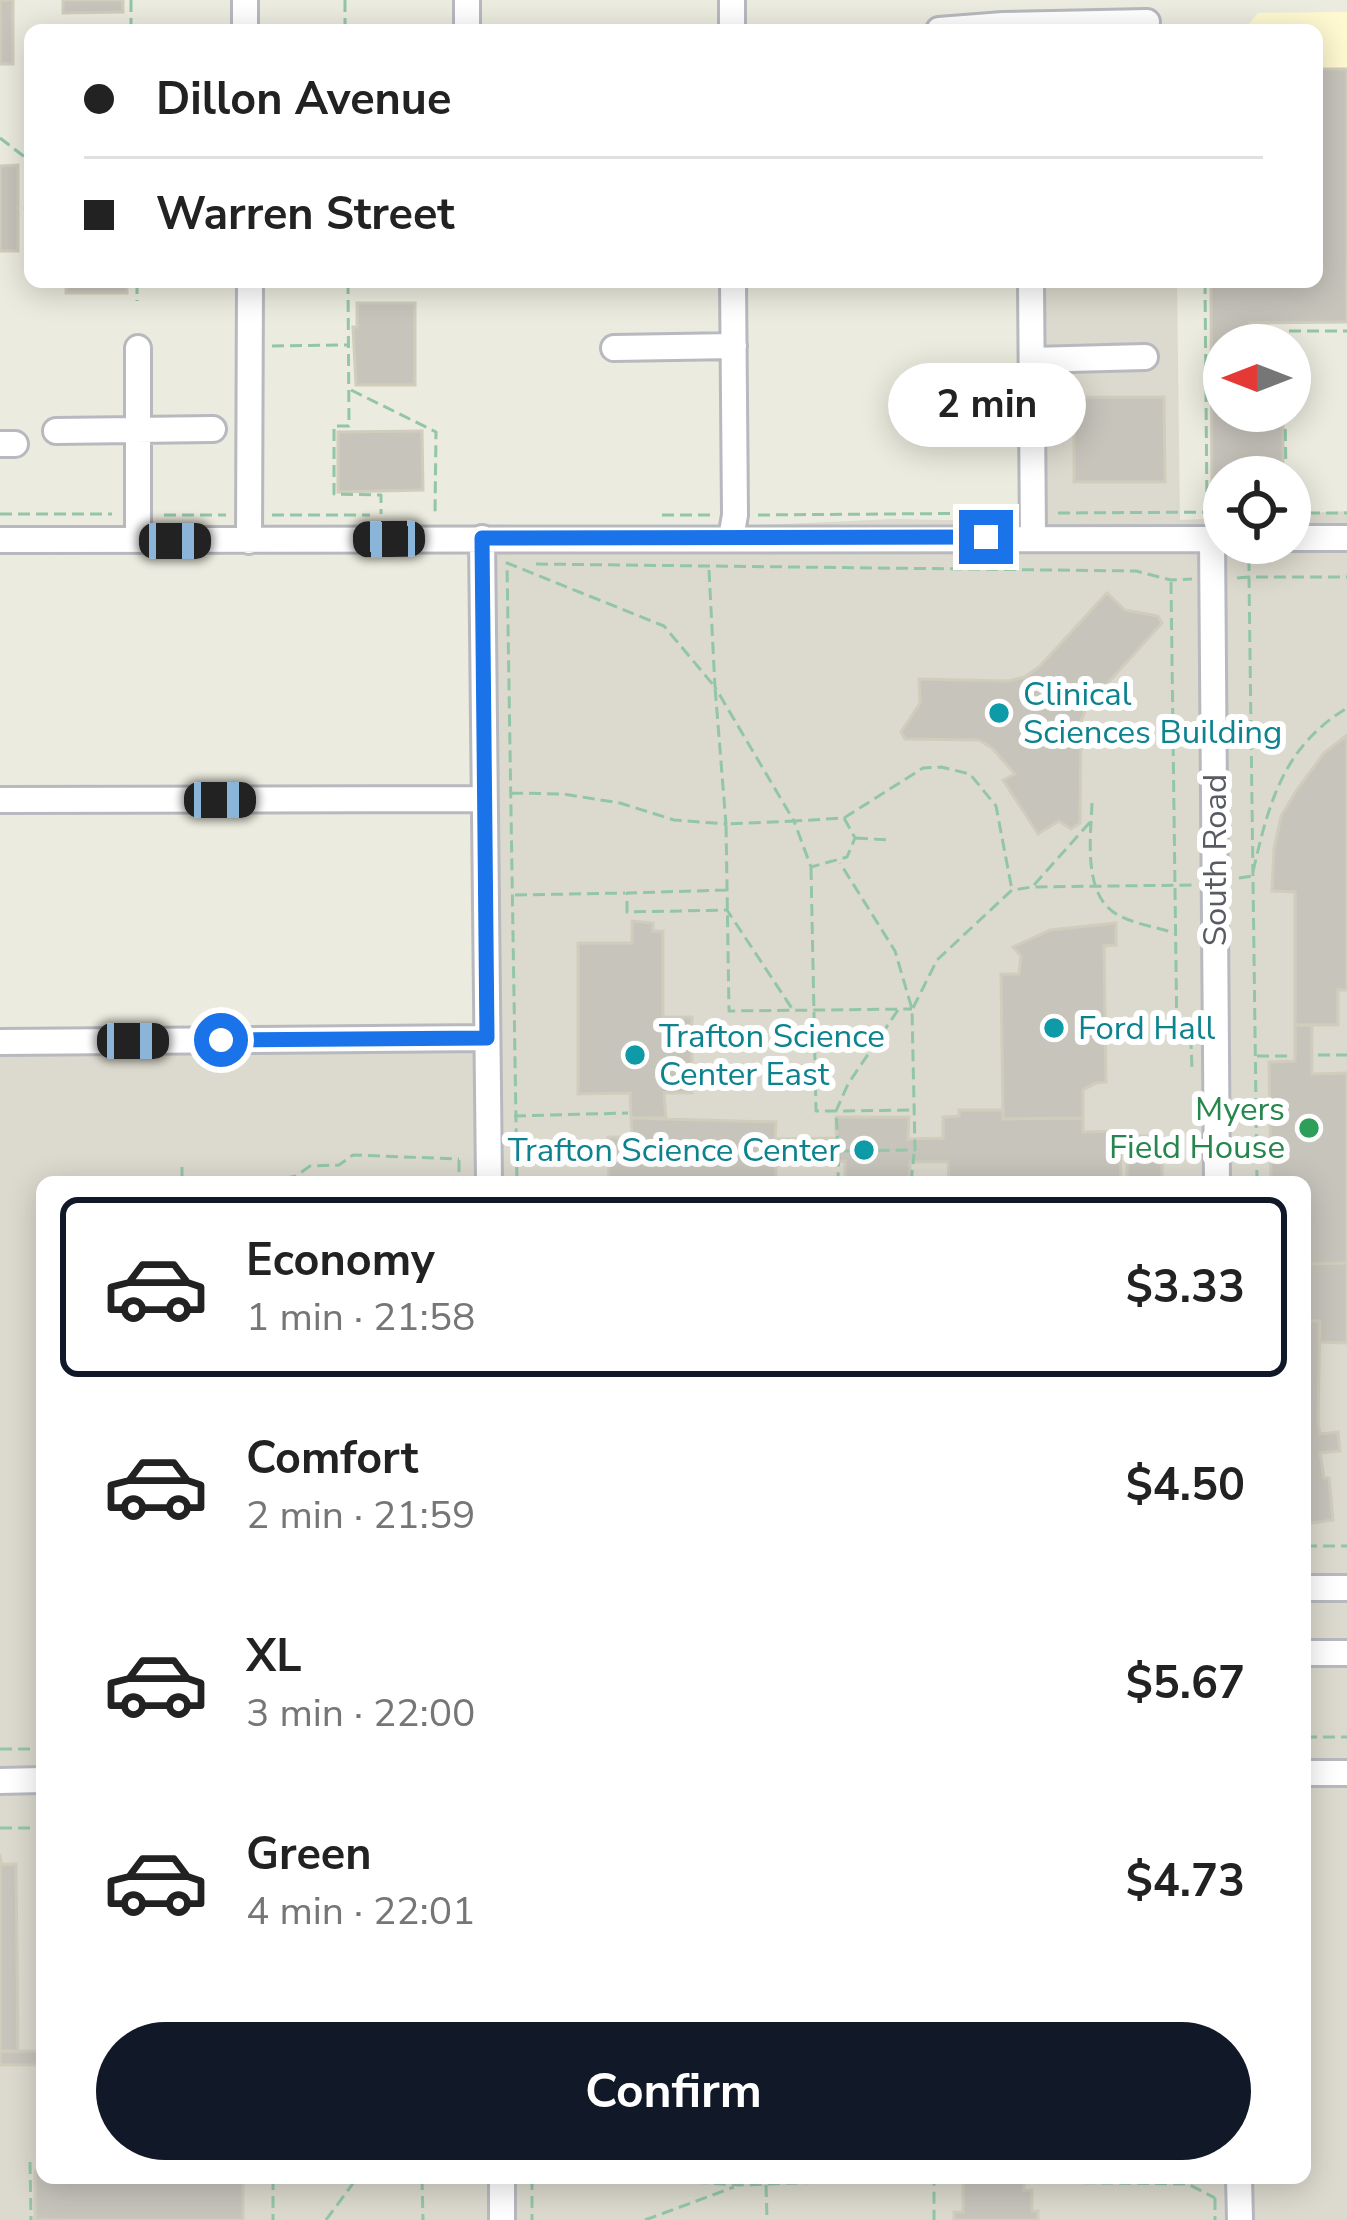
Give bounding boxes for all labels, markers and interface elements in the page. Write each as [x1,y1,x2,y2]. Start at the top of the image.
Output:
text: Dillon Avenue [156,69,451,130]
text: Warren Street [156,184,455,245]
north arrow [1203,324,1311,432]
map controls [1203,324,1311,564]
callout: 2 min [887,363,1085,447]
text: 2 min [937,378,1037,431]
button: locate [1203,456,1311,564]
route end [959,510,1013,564]
car [353,520,425,558]
car [139,523,211,559]
place label: Clinical Sciences Building [1023,672,1282,755]
marker: Clinical Sciences Building [986,700,1012,726]
street label: South Road [1193,774,1238,946]
car [184,782,256,818]
place label: Ford Hall [1078,1006,1215,1051]
route start [194,1013,248,1067]
place label: Trafton Science Center East [659,1014,885,1097]
marker: Ford Hall [1041,1015,1067,1041]
car [97,1023,169,1059]
marker: Trafton Science Center East [622,1042,648,1068]
place label: Myers Field House [1109,1087,1285,1170]
marker: Myers Field House [1296,1115,1322,1141]
place label: Trafton Science Center [508,1128,840,1173]
marker: Trafton Science Center [851,1137,877,1163]
text: Economy [246,1230,435,1291]
icon: car [102,1233,210,1341]
text: $3.33 [1126,1257,1245,1318]
text: 1 min · 21:58 [246,1291,475,1344]
text: Comfort [246,1428,418,1489]
icon: car [102,1431,210,1539]
text: $4.50 [1126,1455,1245,1516]
text: 2 min · 21:59 [246,1489,475,1542]
text: XL [246,1626,302,1687]
icon: car [102,1629,210,1737]
text: $5.67 [1126,1653,1245,1714]
text: 3 min · 22:00 [246,1687,475,1740]
text: Green [246,1824,372,1885]
icon: car [102,1827,210,1935]
text: $4.73 [1126,1851,1245,1912]
text: 4 min · 22:01 [246,1885,475,1938]
button: Confirm [96,2022,1251,2160]

